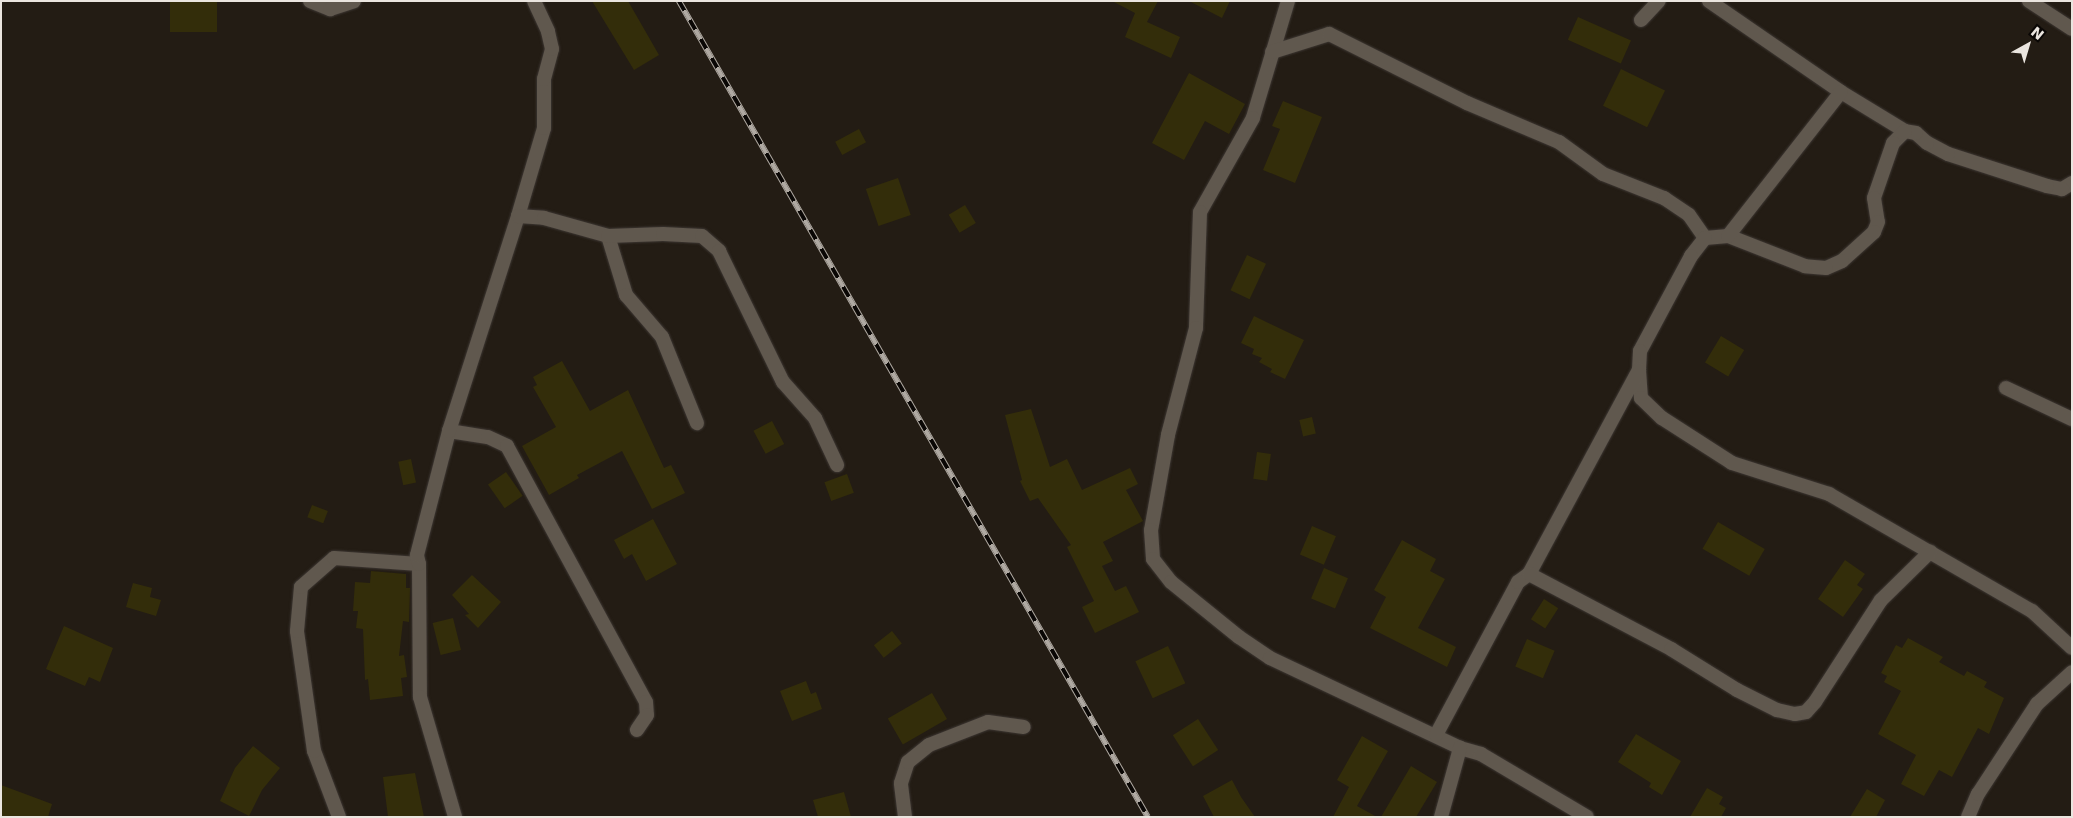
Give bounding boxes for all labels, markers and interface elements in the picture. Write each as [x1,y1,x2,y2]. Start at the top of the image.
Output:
north arrow [2003,20,2053,70]
text: N [2028,23,2047,43]

